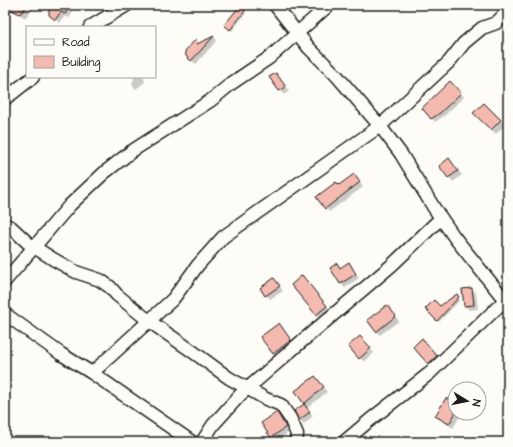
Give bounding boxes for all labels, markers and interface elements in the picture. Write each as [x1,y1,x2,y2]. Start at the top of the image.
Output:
legend [26,26,156,78]
text: Road [62,34,90,51]
text: Building [62,54,100,72]
north arrow [447,381,487,421]
text: N [468,398,484,407]

